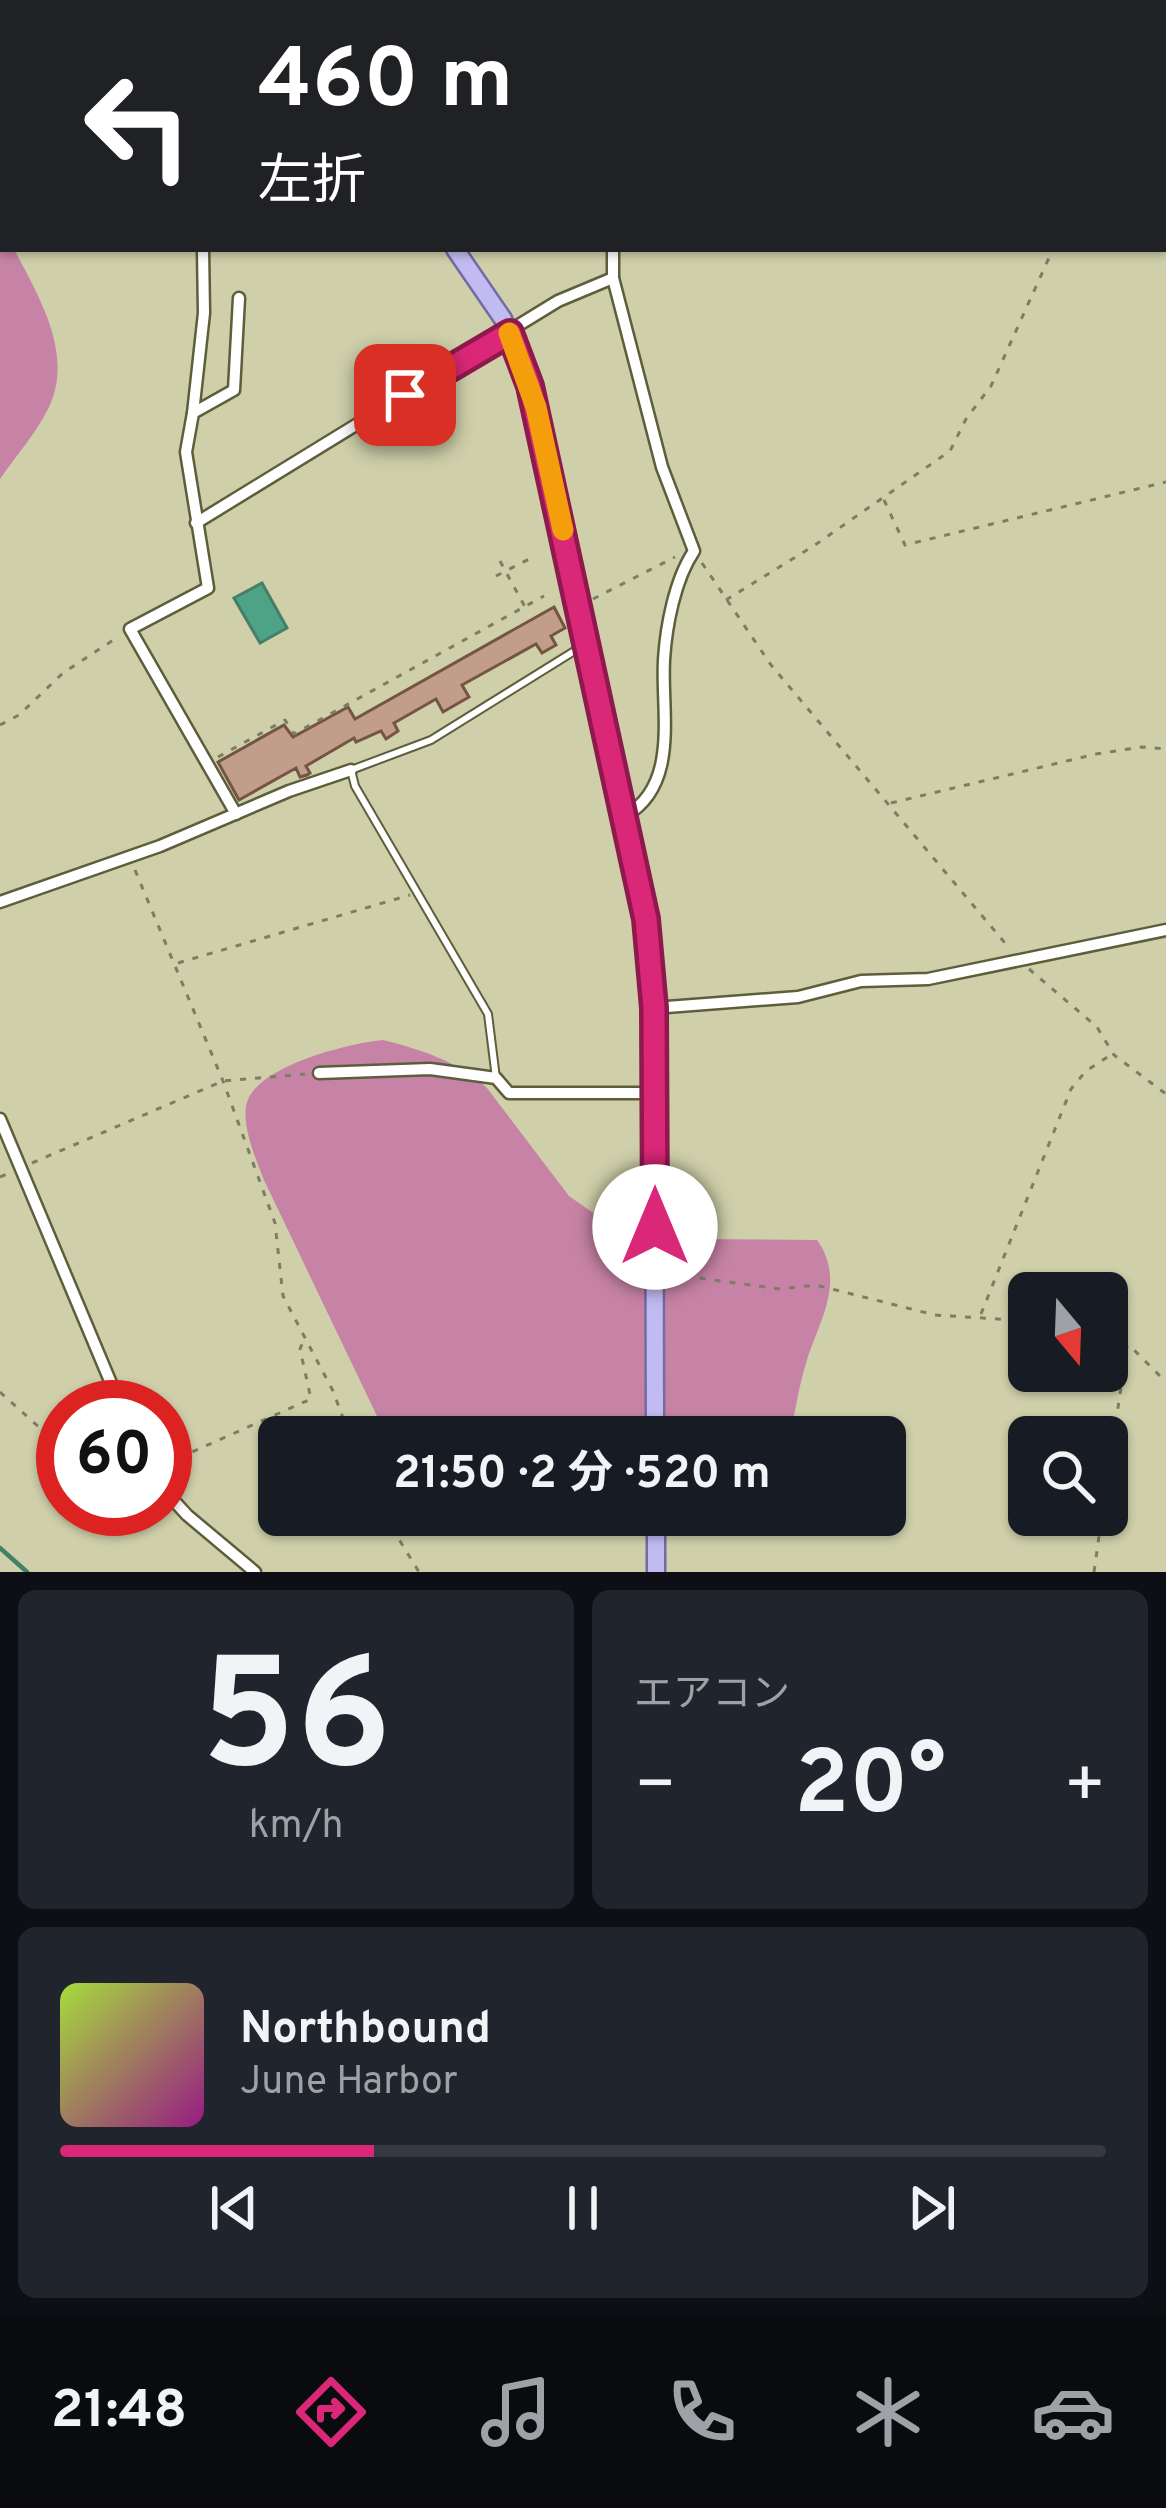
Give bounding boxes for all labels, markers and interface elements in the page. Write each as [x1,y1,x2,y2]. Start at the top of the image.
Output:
text: 460 m [258,31,513,137]
icon: left [60,48,216,204]
text: 左折 [258,150,366,219]
pin [354,344,456,446]
icon: arrive [372,362,438,428]
position arrow [592,1164,718,1290]
north arrow [1008,1272,1128,1392]
map controls [1008,1272,1128,1536]
speed limit sign: 60 [36,1380,192,1536]
button: search [1008,1416,1128,1536]
text: 21:50 · 2 分 · 520 m [393,1447,771,1504]
text: 56 [200,1626,392,1824]
text: エアコン [634,1672,790,1721]
text: 20° [794,1732,946,1845]
text: − [634,1747,677,1830]
text: + [1063,1747,1106,1830]
text: km/h [249,1803,343,1852]
text: Northbound [240,2002,491,2059]
text: June Harbor [240,2059,458,2108]
icon: previous [201,2175,267,2241]
icon: pause [550,2175,616,2241]
icon: next [899,2175,965,2241]
icon: directions [289,2370,373,2454]
icon: music [474,2370,558,2454]
icon: phone [660,2370,744,2454]
icon: climate [846,2370,930,2454]
icon: car [1031,2370,1115,2454]
text: 21:48 [51,2378,187,2447]

